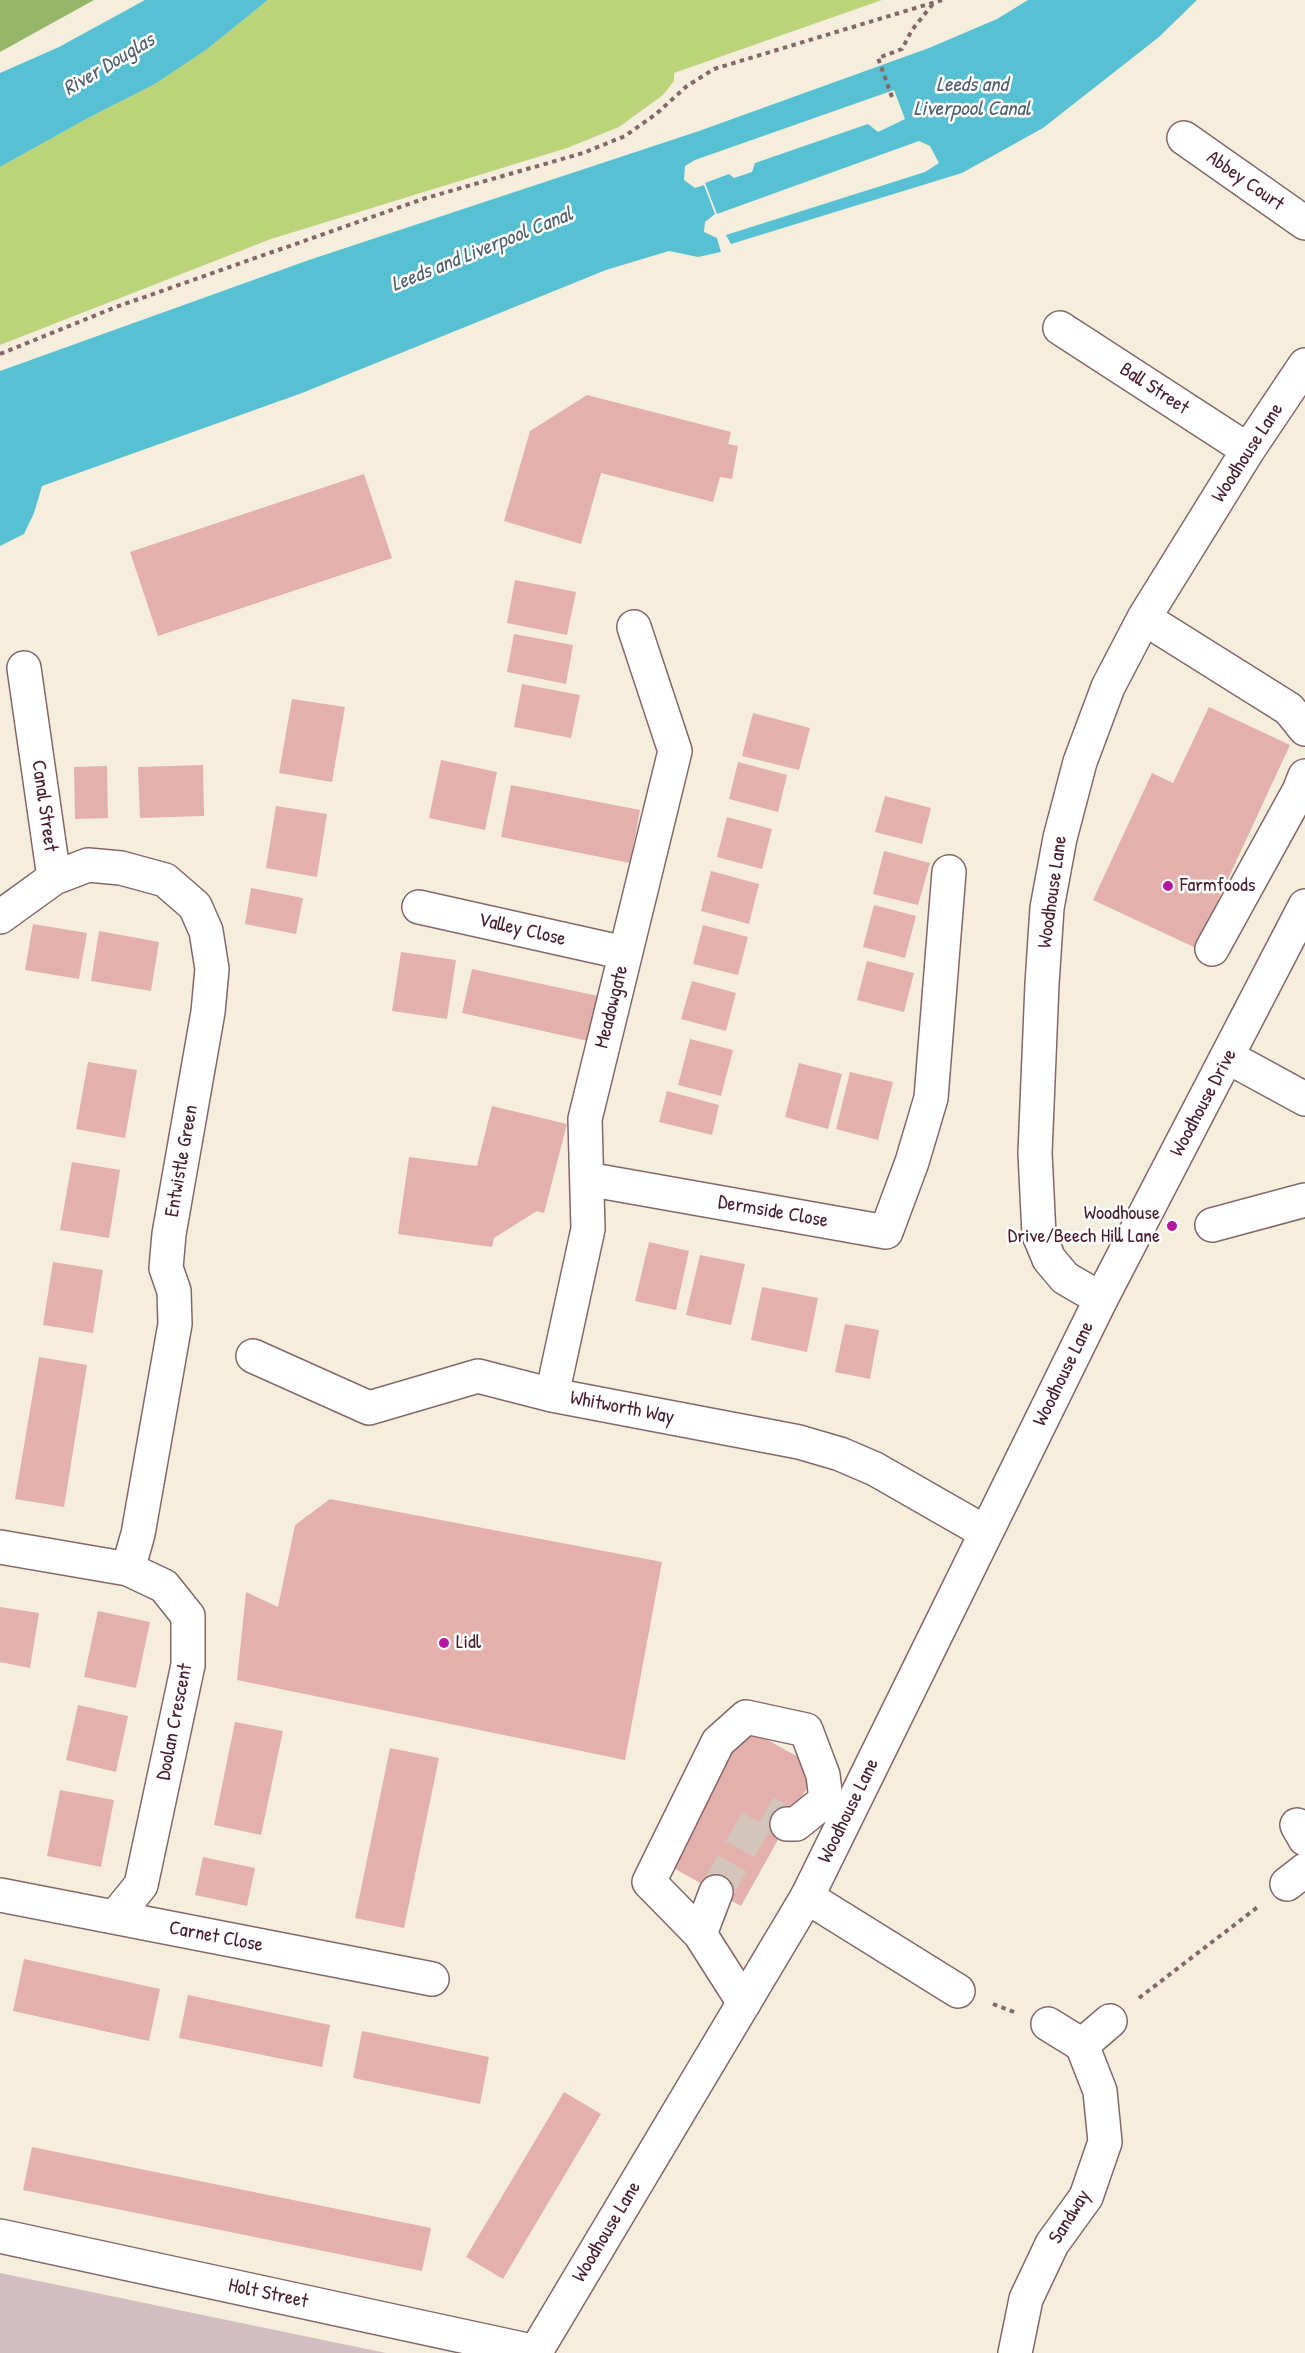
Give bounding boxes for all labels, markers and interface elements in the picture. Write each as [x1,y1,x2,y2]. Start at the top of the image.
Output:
water label: River Douglas [59,28,159,102]
water label: Leeds and Liverpool Canal [914,72,1030,122]
street label: Abbey Court [1202,146,1288,216]
water label: Leeds and Liverpool Canal [388,202,576,298]
street label: Ball Street [1115,358,1193,420]
street label: Woodhouse Lane [1207,399,1289,507]
street label: Canal Street [26,759,62,853]
street label: Woodhouse Lane [1033,834,1073,950]
place label: Farmfoods [1180,874,1255,898]
marker: Farmfoods [1161,879,1175,893]
street label: Valley Close [476,908,568,952]
street label: Meadowgate [590,963,634,1051]
street label: Woodhouse Drive [1166,1045,1242,1161]
street label: Entwistle Green [160,1103,204,1219]
street label: Dermside Close [716,1191,830,1233]
place label: Woodhouse Drive/Beech Hill Lane [1008,1202,1160,1249]
marker: Woodhouse Drive/Beech Hill Lane [1165,1219,1179,1233]
street label: Woodhouse Lane [1028,1318,1100,1430]
street label: Whitworth Way [568,1386,676,1430]
place label: Lidl [456,1631,481,1655]
marker: Lidl [437,1636,451,1650]
street label: Doolan Crescent [152,1662,198,1782]
street label: Woodhouse Lane [813,1755,885,1867]
street label: Carnet Close [167,1916,265,1958]
street label: Woodhouse Lane [568,2177,646,2287]
street label: Sandway [1044,2185,1096,2249]
street label: Holt Street [226,2274,310,2314]

